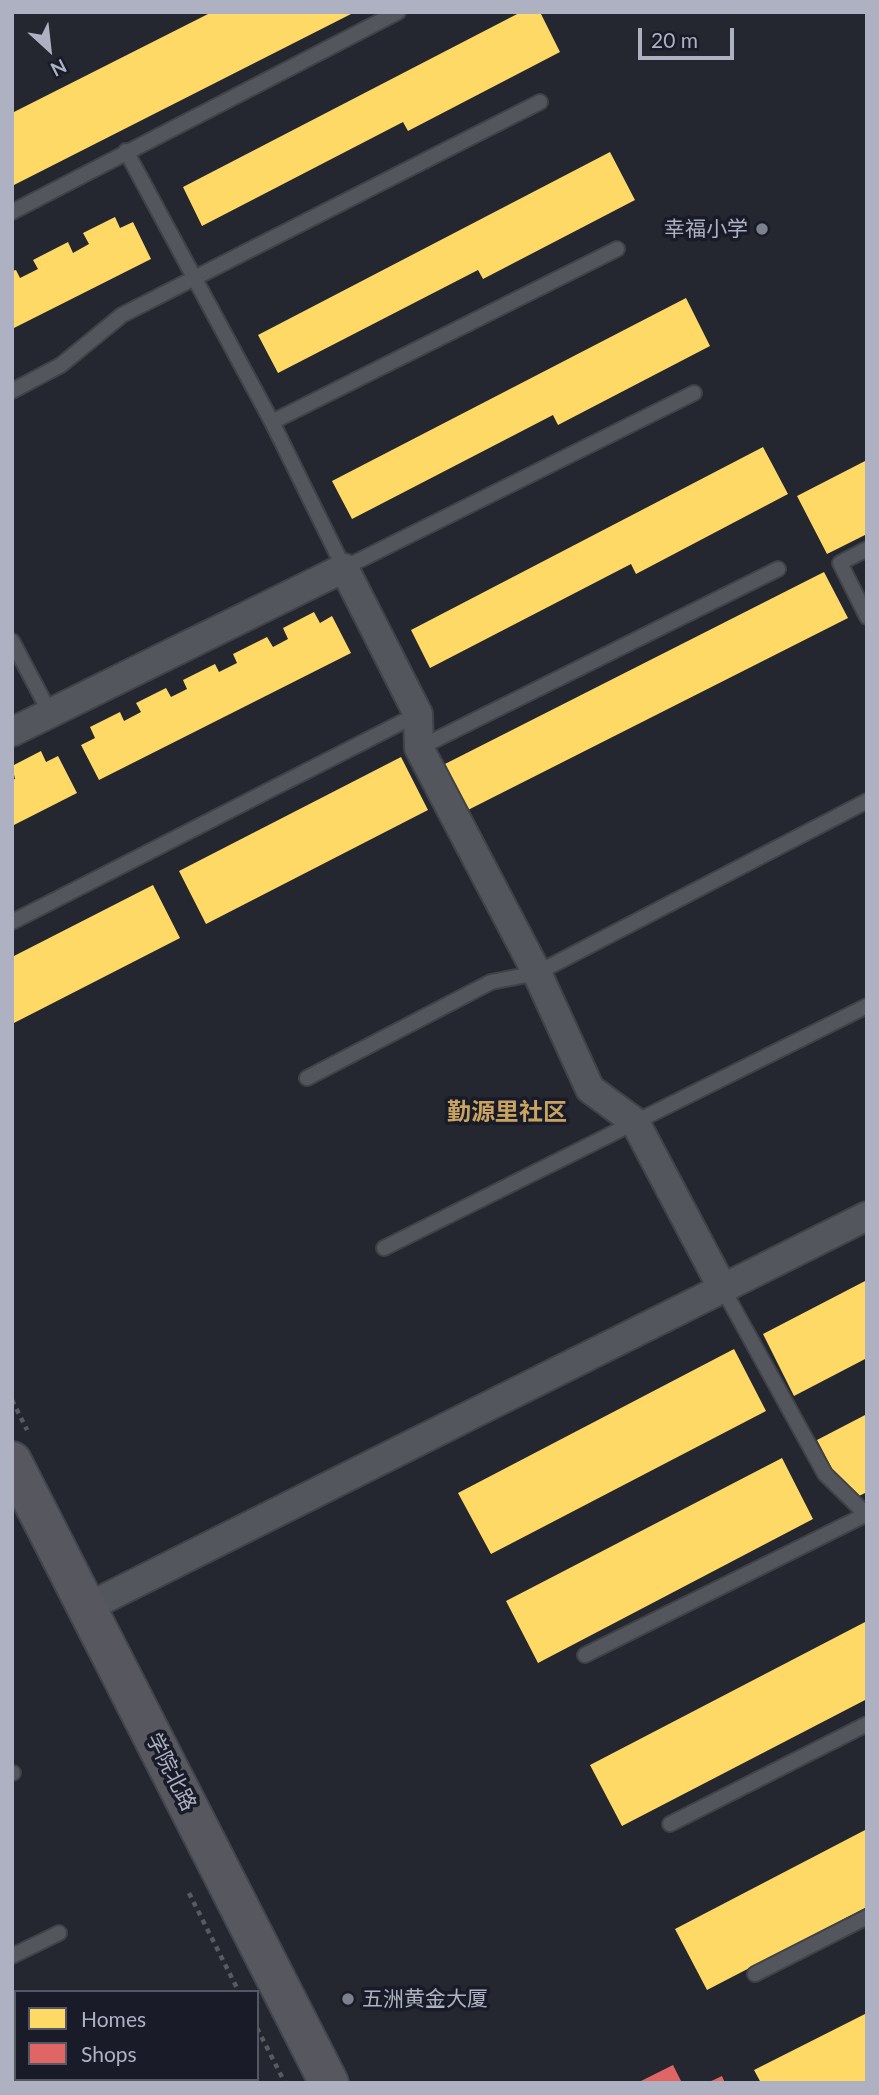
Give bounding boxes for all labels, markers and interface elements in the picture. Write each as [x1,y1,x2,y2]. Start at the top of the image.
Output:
north arrow [14,14,84,84]
scale bar [641,14,737,58]
text: 20 m [651,27,698,52]
text: N [47,55,71,82]
place label: 幸福小学 [664,216,748,242]
marker: 幸福小学 [754,221,770,237]
district label: 勤源里社区 [447,1098,567,1126]
street label: 学院北路 [141,1729,201,1815]
place label: 五洲黄金大厦 [362,1986,488,2012]
legend [14,1990,259,2081]
marker: 五洲黄金大厦 [340,1991,356,2007]
text: Homes [81,2006,146,2031]
text: Shops [81,2041,137,2066]

